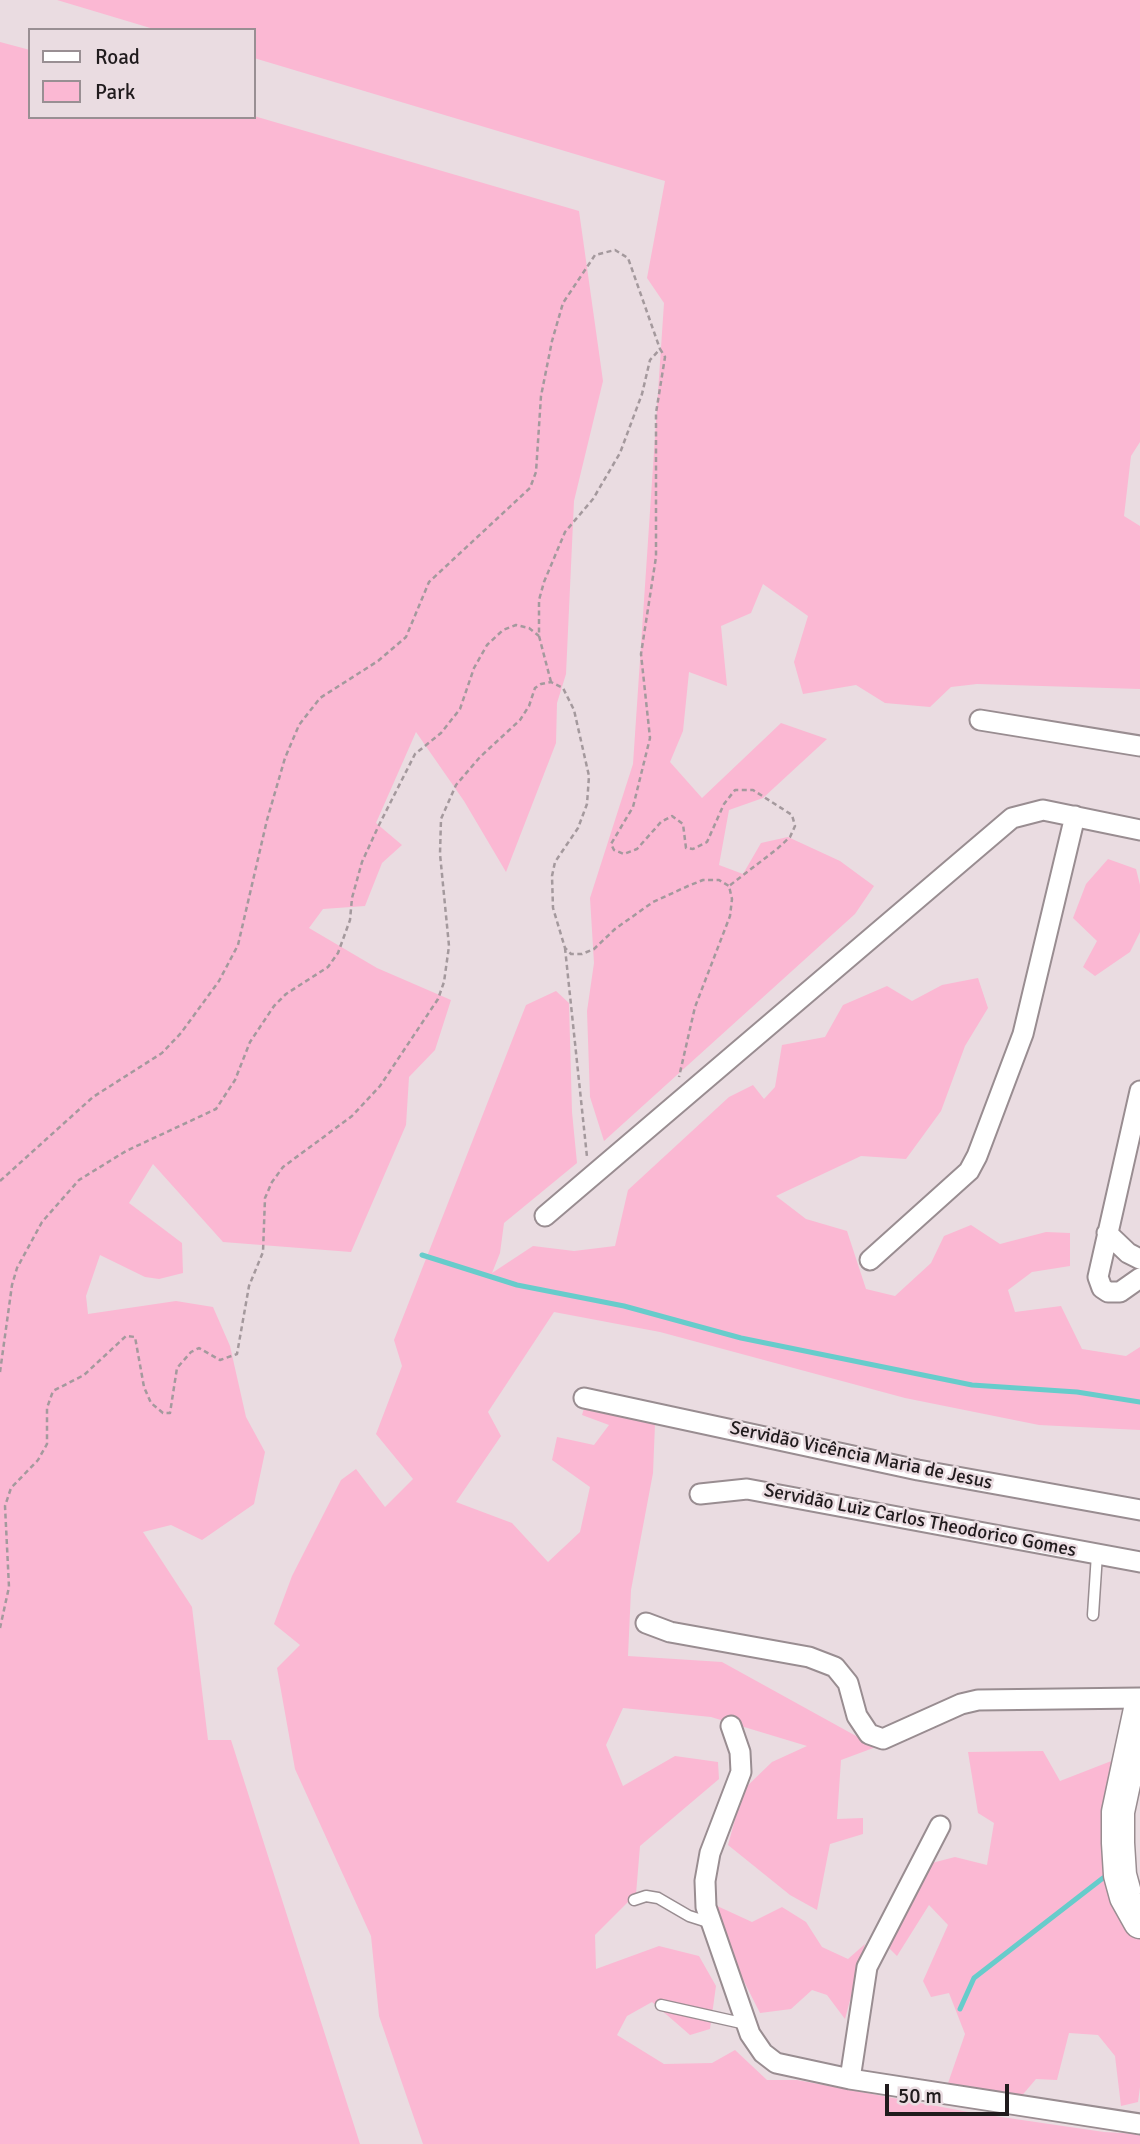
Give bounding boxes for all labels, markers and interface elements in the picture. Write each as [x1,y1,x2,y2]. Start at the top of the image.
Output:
legend [28,28,256,119]
text: Road [95,44,140,70]
text: Park [95,79,135,105]
street label: Servidão Vicência Maria de Jesus [728,1417,994,1495]
street label: Servidão Luiz Carlos Theodorico Gomes [762,1480,1078,1562]
scale bar [888,2070,1012,2114]
text: 50 m [898,2083,942,2109]

